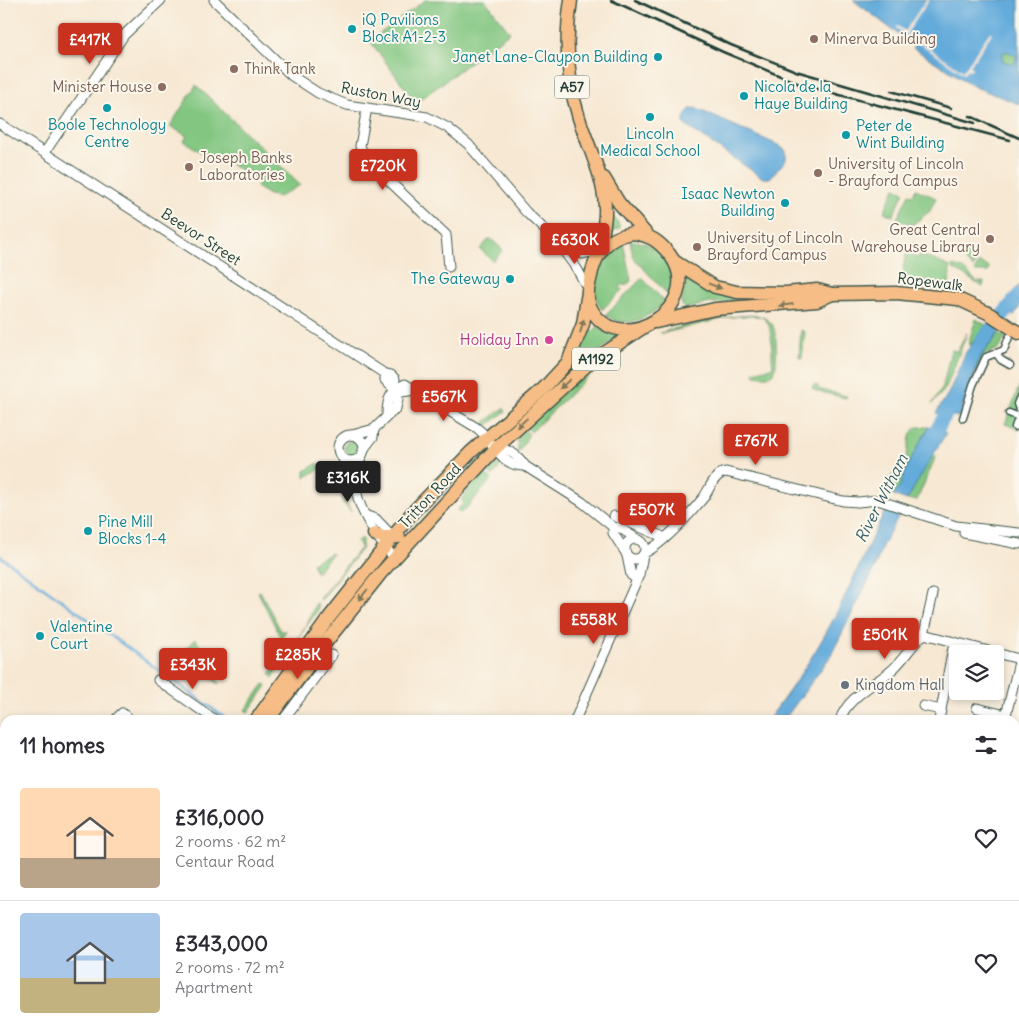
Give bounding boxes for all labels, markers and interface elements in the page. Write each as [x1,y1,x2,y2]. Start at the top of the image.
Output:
place label: iQ Pavilions Block A1-2-3 [362,10,446,46]
pin: £417K [55,22,125,65]
marker: iQ Pavilions Block A1-2-3 [346,23,358,35]
text: £417K [69,29,111,49]
place label: Minerva Building [824,29,936,48]
marker: Minerva Building [808,33,820,45]
place label: Janet Lane-Claypon Building [453,47,648,66]
marker: Janet Lane-Claypon Building [652,51,664,63]
place label: Think Tank [244,59,316,78]
marker: Think Tank [228,63,240,75]
road number: A57 [554,75,590,98]
place label: Minister House [52,77,152,96]
street label: Ruston Way [340,77,423,112]
place label: Nicola de la Haye Building [754,77,848,113]
marker: Minister House [156,81,168,93]
marker: Nicola de la Haye Building [738,90,750,102]
marker: Boole Technology Centre [101,102,113,114]
marker: Lincoln Medical School [644,111,656,123]
place label: Boole Technology Centre [48,115,166,151]
place label: Peter de Wint Building [856,116,945,152]
place label: Lincoln Medical School [600,124,700,160]
marker: Peter de Wint Building [840,129,852,141]
place label: Joseph Banks Laboratories [199,148,292,184]
pin: £720K [348,148,418,191]
place label: University of Lincoln - Brayford Campus [828,154,964,190]
text: £720K [360,155,406,175]
marker: Joseph Banks Laboratories [183,161,195,173]
marker: University of Lincoln - Brayford Campus [812,167,824,179]
place label: Isaac Newton Building [681,184,775,220]
marker: Isaac Newton Building [779,197,791,209]
street label: Beevor Street [158,204,245,269]
place label: Great Central Warehouse Library [851,220,980,256]
pin: £630K [540,222,610,265]
place label: University of Lincoln Brayford Campus [707,228,843,264]
text: £630K [551,229,599,249]
marker: Great Central Warehouse Library [984,233,996,245]
marker: University of Lincoln Brayford Campus [691,241,703,253]
street label: Ropewalk [896,268,964,295]
place label: The Gateway [411,269,500,288]
marker: The Gateway [504,273,516,285]
one-way arrow [708,282,723,290]
one-way arrow [777,301,793,309]
one-way arrow [578,319,586,334]
place label: Holiday Inn [460,330,539,349]
marker: Holiday Inn [543,334,555,346]
road number: A1192 [572,348,620,370]
one-way arrow [559,378,572,389]
pin: £567K [409,380,479,422]
text: £567K [422,386,466,406]
one-way arrow [517,417,529,429]
pin: £767K [721,424,791,466]
text: £767K [734,430,778,450]
water label: River Witham [850,450,912,545]
street label: Tritton Road [395,459,465,532]
pin: £316K [313,460,383,503]
text: £316K [327,467,369,487]
pin: £507K [617,492,687,535]
text: £507K [629,499,675,519]
place label: Pine Mill Blocks 1-4 [98,512,167,548]
marker: Pine Mill Blocks 1-4 [82,525,94,537]
one-way arrow [358,588,369,601]
pin: £558K [559,602,629,645]
text: £558K [571,609,617,629]
place label: Valentine Court [50,617,113,653]
pin: £501K [850,618,920,660]
text: £501K [863,624,907,644]
marker: Valentine Court [34,630,46,642]
pin: £285K [263,638,333,680]
text: £285K [275,644,321,664]
map controls [949,645,1004,700]
button: layers [949,645,1004,700]
pin: £343K [158,648,228,690]
text: £343K [170,654,216,674]
place label: Kingdom Hall [855,675,945,694]
marker: Kingdom Hall [839,679,851,691]
icon: filters [972,731,1000,759]
text: 11 homes [20,732,105,759]
text: £316,000 [175,804,264,831]
icon: home [60,808,120,868]
icon: heart [972,824,1000,852]
text: 2 rooms · 62 m² [175,831,286,851]
text: Centaur Road [175,851,275,871]
text: £343,000 [175,930,268,957]
icon: home [60,933,120,993]
icon: heart [972,949,1000,977]
text: 2 rooms · 72 m² [175,957,285,977]
text: Apartment [175,977,253,997]

